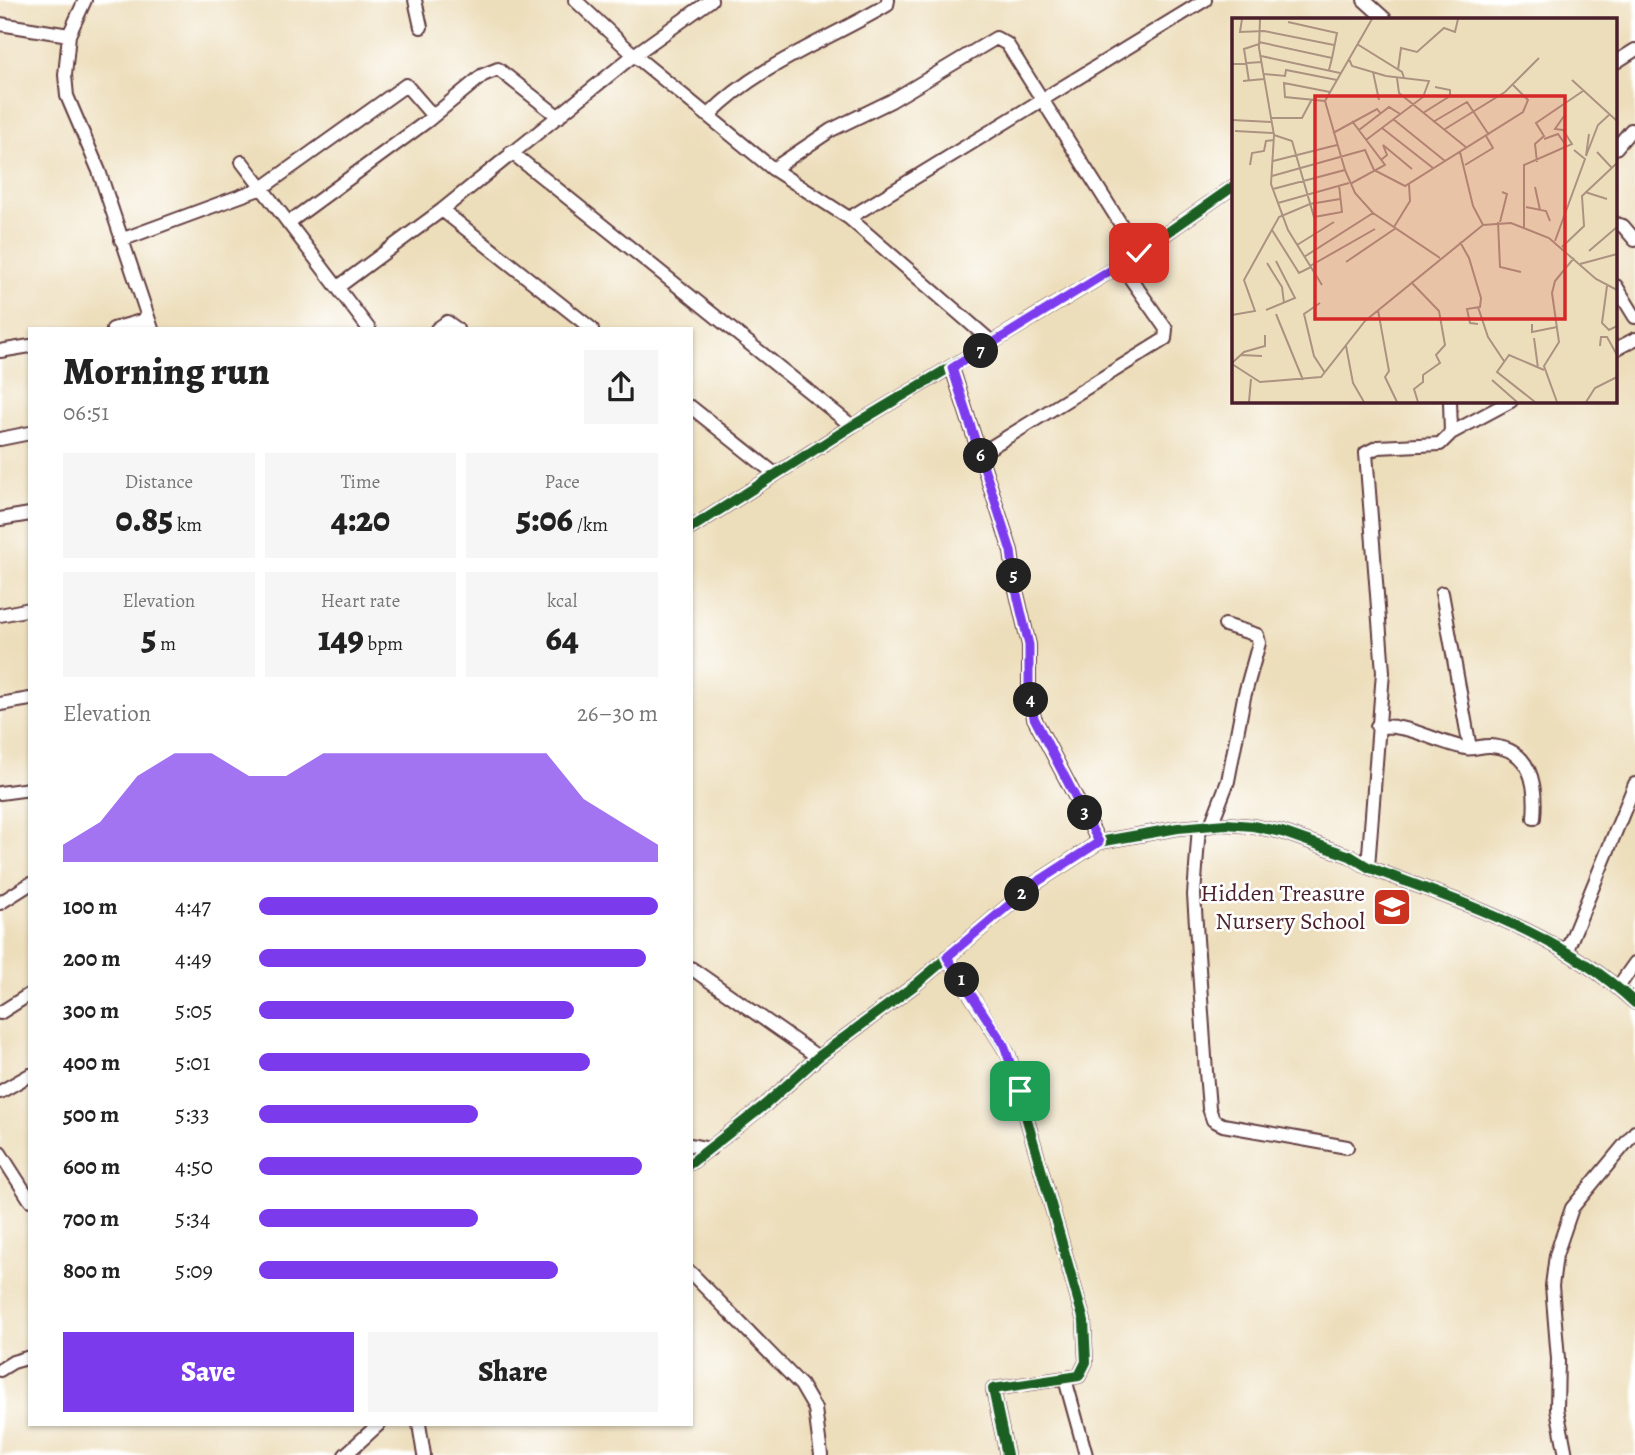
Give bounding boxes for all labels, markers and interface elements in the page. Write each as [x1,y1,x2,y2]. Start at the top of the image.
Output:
inset map [1232,18,1618,402]
pin [1109,223,1169,283]
icon: check [1120,234,1158,272]
pin: 7 [964,334,998,368]
text: 7 [976,337,985,363]
text: Morning run [63,345,270,397]
button: share [584,350,658,424]
text: 06:51 [63,397,109,428]
pin: 6 [964,438,998,474]
text: 6 [976,442,985,468]
text: Distance [125,469,193,495]
text: Time [341,469,380,495]
text: Pace [545,469,580,495]
text: 0.85 [115,495,173,543]
text: 4:20 [331,495,390,543]
text: 5:06 [516,495,573,543]
text: km [173,512,202,538]
text: /km [573,512,608,538]
pin: 5 [996,558,1032,594]
text: 5 [1009,562,1018,588]
text: Elevation [122,588,195,614]
text: Heart rate [321,588,400,614]
text: kcal [547,588,577,614]
text: 5 [142,614,156,662]
text: 149 [318,614,364,662]
text: 64 [546,614,579,662]
text: m [156,631,176,657]
text: bpm [364,631,403,657]
pin: 4 [1014,682,1048,718]
text: 4 [1026,686,1035,712]
text: Elevation [63,698,151,729]
text: 26–30 m [577,698,658,729]
pin: 3 [1068,796,1102,830]
text: 3 [1080,799,1089,825]
pin: 2 [1004,876,1040,912]
place label: Hidden Treasure Nursery School [1200,877,1365,937]
text: 2 [1017,880,1026,906]
school or university icon: Hidden Treasure Nursery School [1371,886,1413,928]
text: 100 m [63,891,118,922]
text: 4:47 [175,891,211,922]
text: 200 m [63,943,121,974]
text: 4:49 [175,943,212,974]
pin: 1 [944,962,979,998]
text: 1 [958,966,965,992]
text: 300 m [63,995,119,1026]
text: 5:05 [175,995,213,1026]
text: 400 m [63,1047,120,1078]
text: 5:01 [175,1047,211,1078]
pin [990,1061,1050,1121]
icon: arrive [1001,1072,1039,1110]
text: 500 m [63,1099,119,1130]
text: 5:33 [175,1099,210,1130]
text: 600 m [63,1151,120,1182]
text: 4:50 [175,1151,213,1182]
text: 700 m [63,1203,119,1234]
text: 5:34 [175,1203,210,1234]
text: 800 m [63,1255,120,1286]
text: 5:09 [175,1255,213,1286]
button: Save [63,1332,354,1412]
button: Share [368,1332,658,1412]

